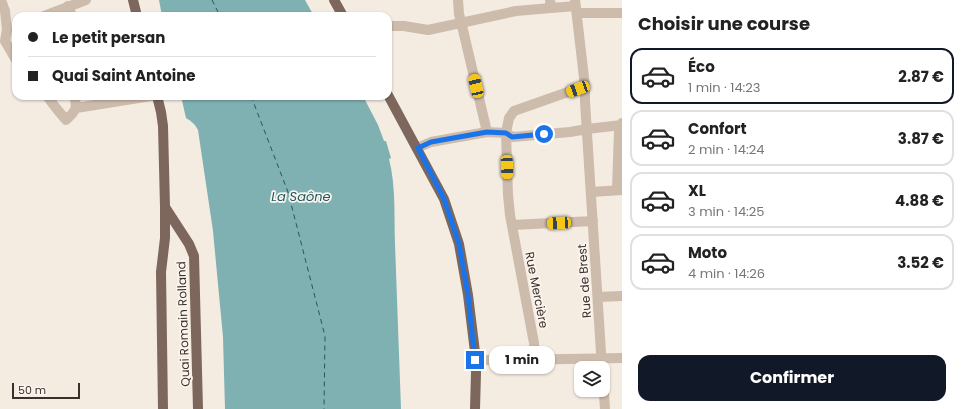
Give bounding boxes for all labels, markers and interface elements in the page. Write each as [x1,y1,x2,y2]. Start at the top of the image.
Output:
text: Choisir une course [638,11,810,36]
text: Le petit persan [52,27,165,48]
text: Éco [688,56,715,77]
icon: car [640,58,676,94]
text: Quai Saint Antoine [52,65,196,86]
text: 2.87 € [898,66,944,87]
car [467,73,485,99]
text: 1 min · 14:23 [688,78,760,97]
car [565,79,591,99]
text: Confort [688,118,747,139]
icon: car [640,120,676,156]
route start [535,125,553,143]
text: 3.87 € [898,128,944,149]
text: 2 min · 14:24 [688,140,764,159]
car [501,155,513,179]
text: XL [688,180,706,201]
icon: car [640,182,676,218]
water label: La Saône [271,187,331,206]
text: 4.88 € [895,190,944,211]
text: 3 min · 14:25 [688,202,764,221]
car [547,216,571,230]
text: Moto [688,242,727,263]
street label: Rue de Brest [573,243,595,319]
icon: car [640,244,676,280]
street label: Rue Mercière [521,250,553,330]
text: 3.52 € [897,252,944,273]
street label: Quai Romain Rolland [172,261,194,387]
text: 4 min · 14:26 [688,264,765,283]
callout: 1 min [489,346,555,374]
text: 1 min [505,350,539,369]
route end [466,351,484,369]
button: Confirmer [638,355,946,401]
map controls [574,361,610,397]
button: layers [574,361,610,397]
scale bar [12,381,80,400]
text: 50 m [18,382,46,398]

